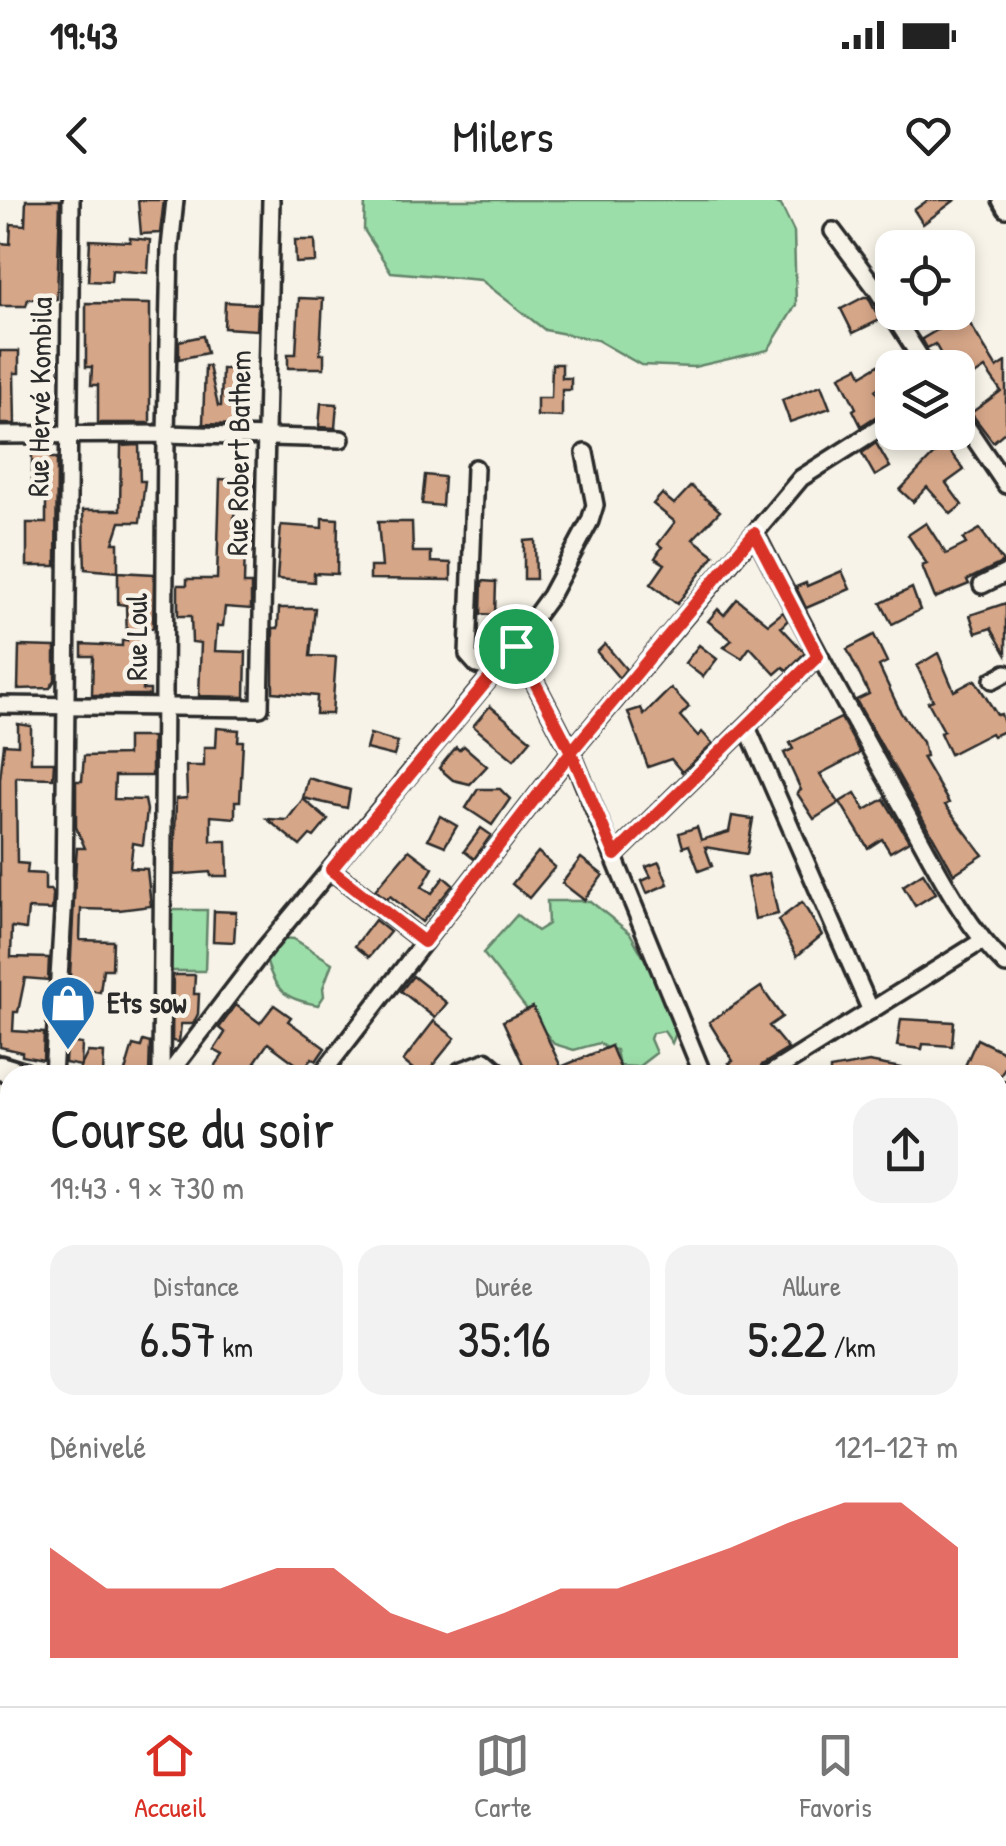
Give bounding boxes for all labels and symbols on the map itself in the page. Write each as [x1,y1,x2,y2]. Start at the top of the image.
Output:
street label: Rue Hervé Kombila [17,297,61,497]
street label: Rue Robert Bathem [216,350,260,556]
street label: Rue Loul [116,593,156,681]
pin [474,604,559,689]
shop icon: Ets sow [38,973,98,1052]
place label: Ets sow [107,982,187,1022]

